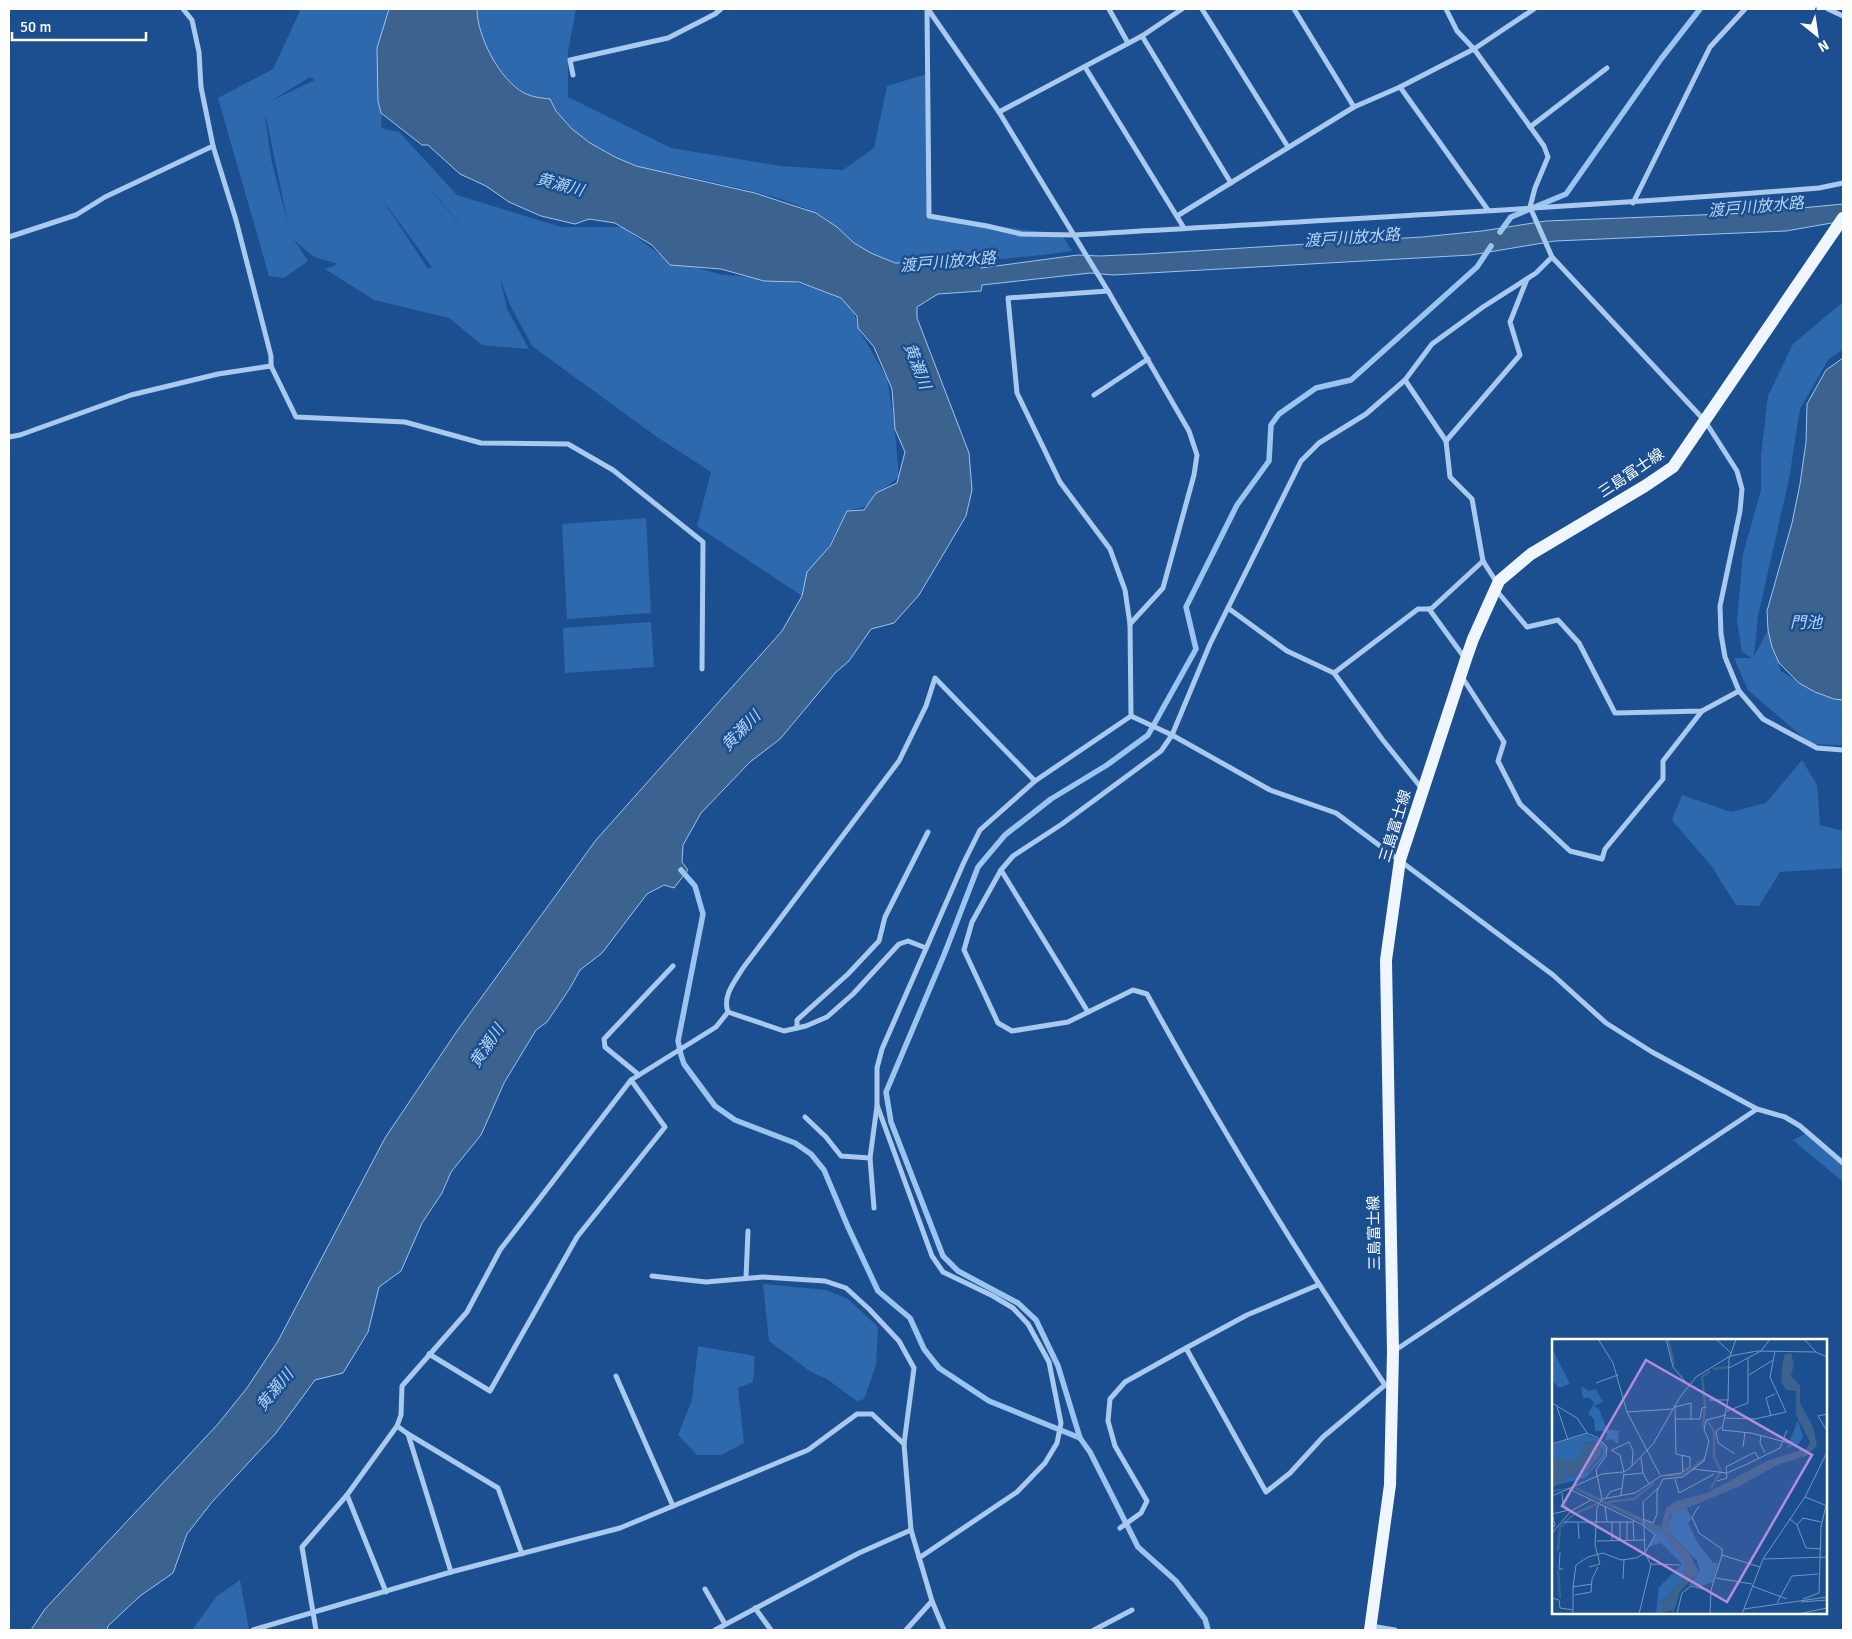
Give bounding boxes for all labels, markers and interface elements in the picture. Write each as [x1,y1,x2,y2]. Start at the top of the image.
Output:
scale bar [12,10,146,42]
north arrow [1792,10,1842,60]
text: 50 m [20,18,51,36]
text: N [1815,36,1832,56]
water label: 黄瀬川 [534,169,588,201]
water label: 渡戸川放水路 [1707,193,1807,221]
water label: 渡戸川放水路 [1303,225,1403,251]
water label: 渡戸川放水路 [899,248,999,276]
water label: 黄瀬川 [899,340,936,394]
street label: 三島富士線 [1595,445,1667,501]
water label: 門池 [1790,613,1824,633]
water label: 黄瀬川 [717,705,766,755]
street label: 三島富士線 [1375,787,1415,865]
water label: 黄瀬川 [465,1019,510,1071]
street label: 三島富士線 [1364,1195,1384,1271]
inset map [1552,1339,1827,1614]
water label: 黄瀬川 [252,1364,299,1415]

